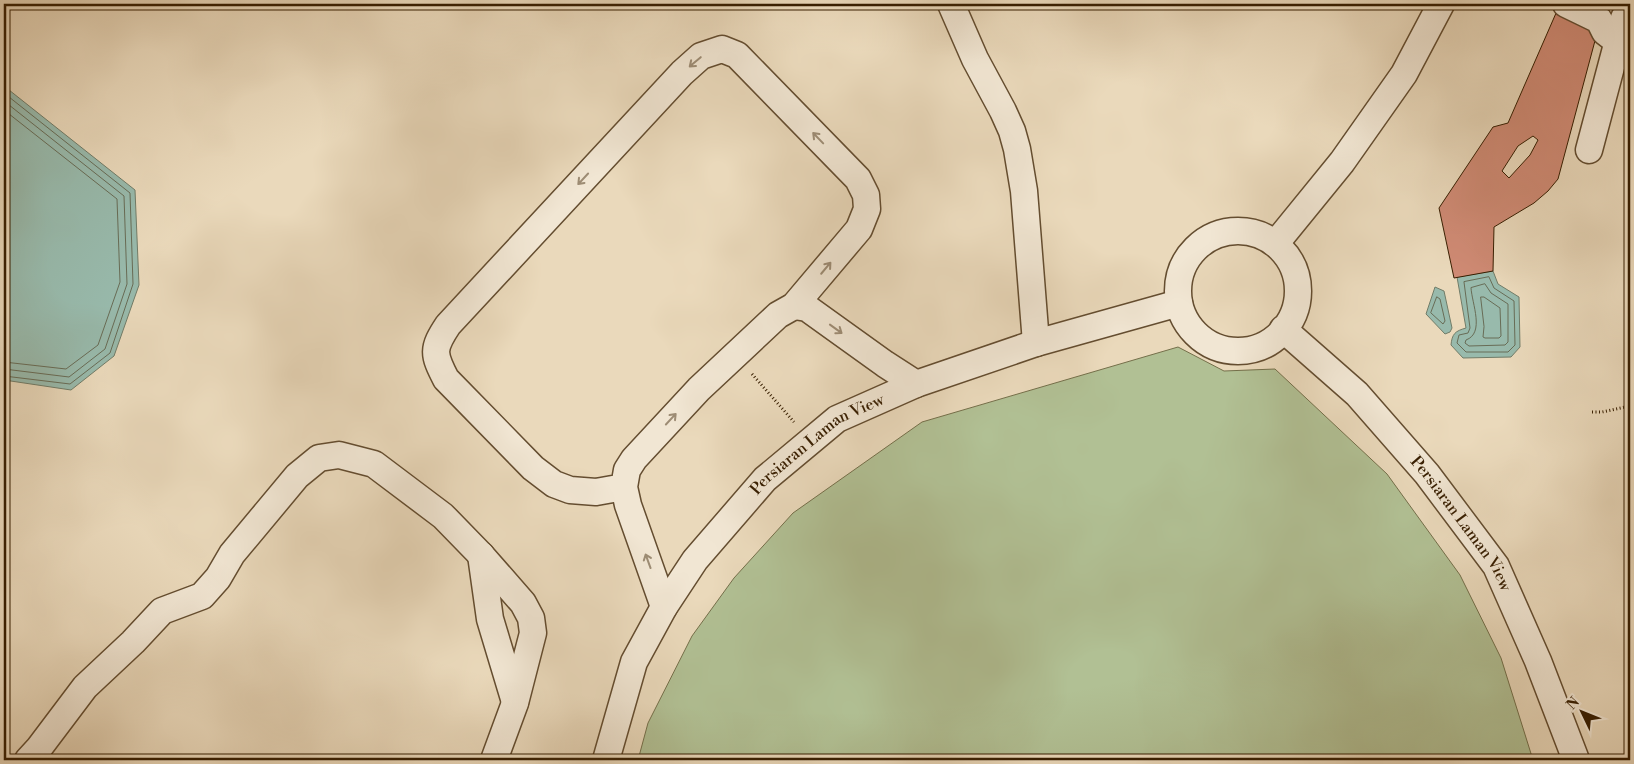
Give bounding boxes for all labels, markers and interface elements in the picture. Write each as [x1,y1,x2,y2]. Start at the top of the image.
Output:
one-way arrow [689,56,702,67]
one-way arrow [812,132,824,144]
one-way arrow [577,173,589,186]
one-way arrow [820,262,831,275]
one-way arrow [829,324,843,334]
street label: Persiaran Laman View [746,389,888,499]
one-way arrow [665,413,677,426]
street label: Persiaran Laman View [1406,452,1516,595]
one-way arrow [643,554,652,569]
north arrow [1556,686,1606,736]
text: N [1563,694,1584,714]

